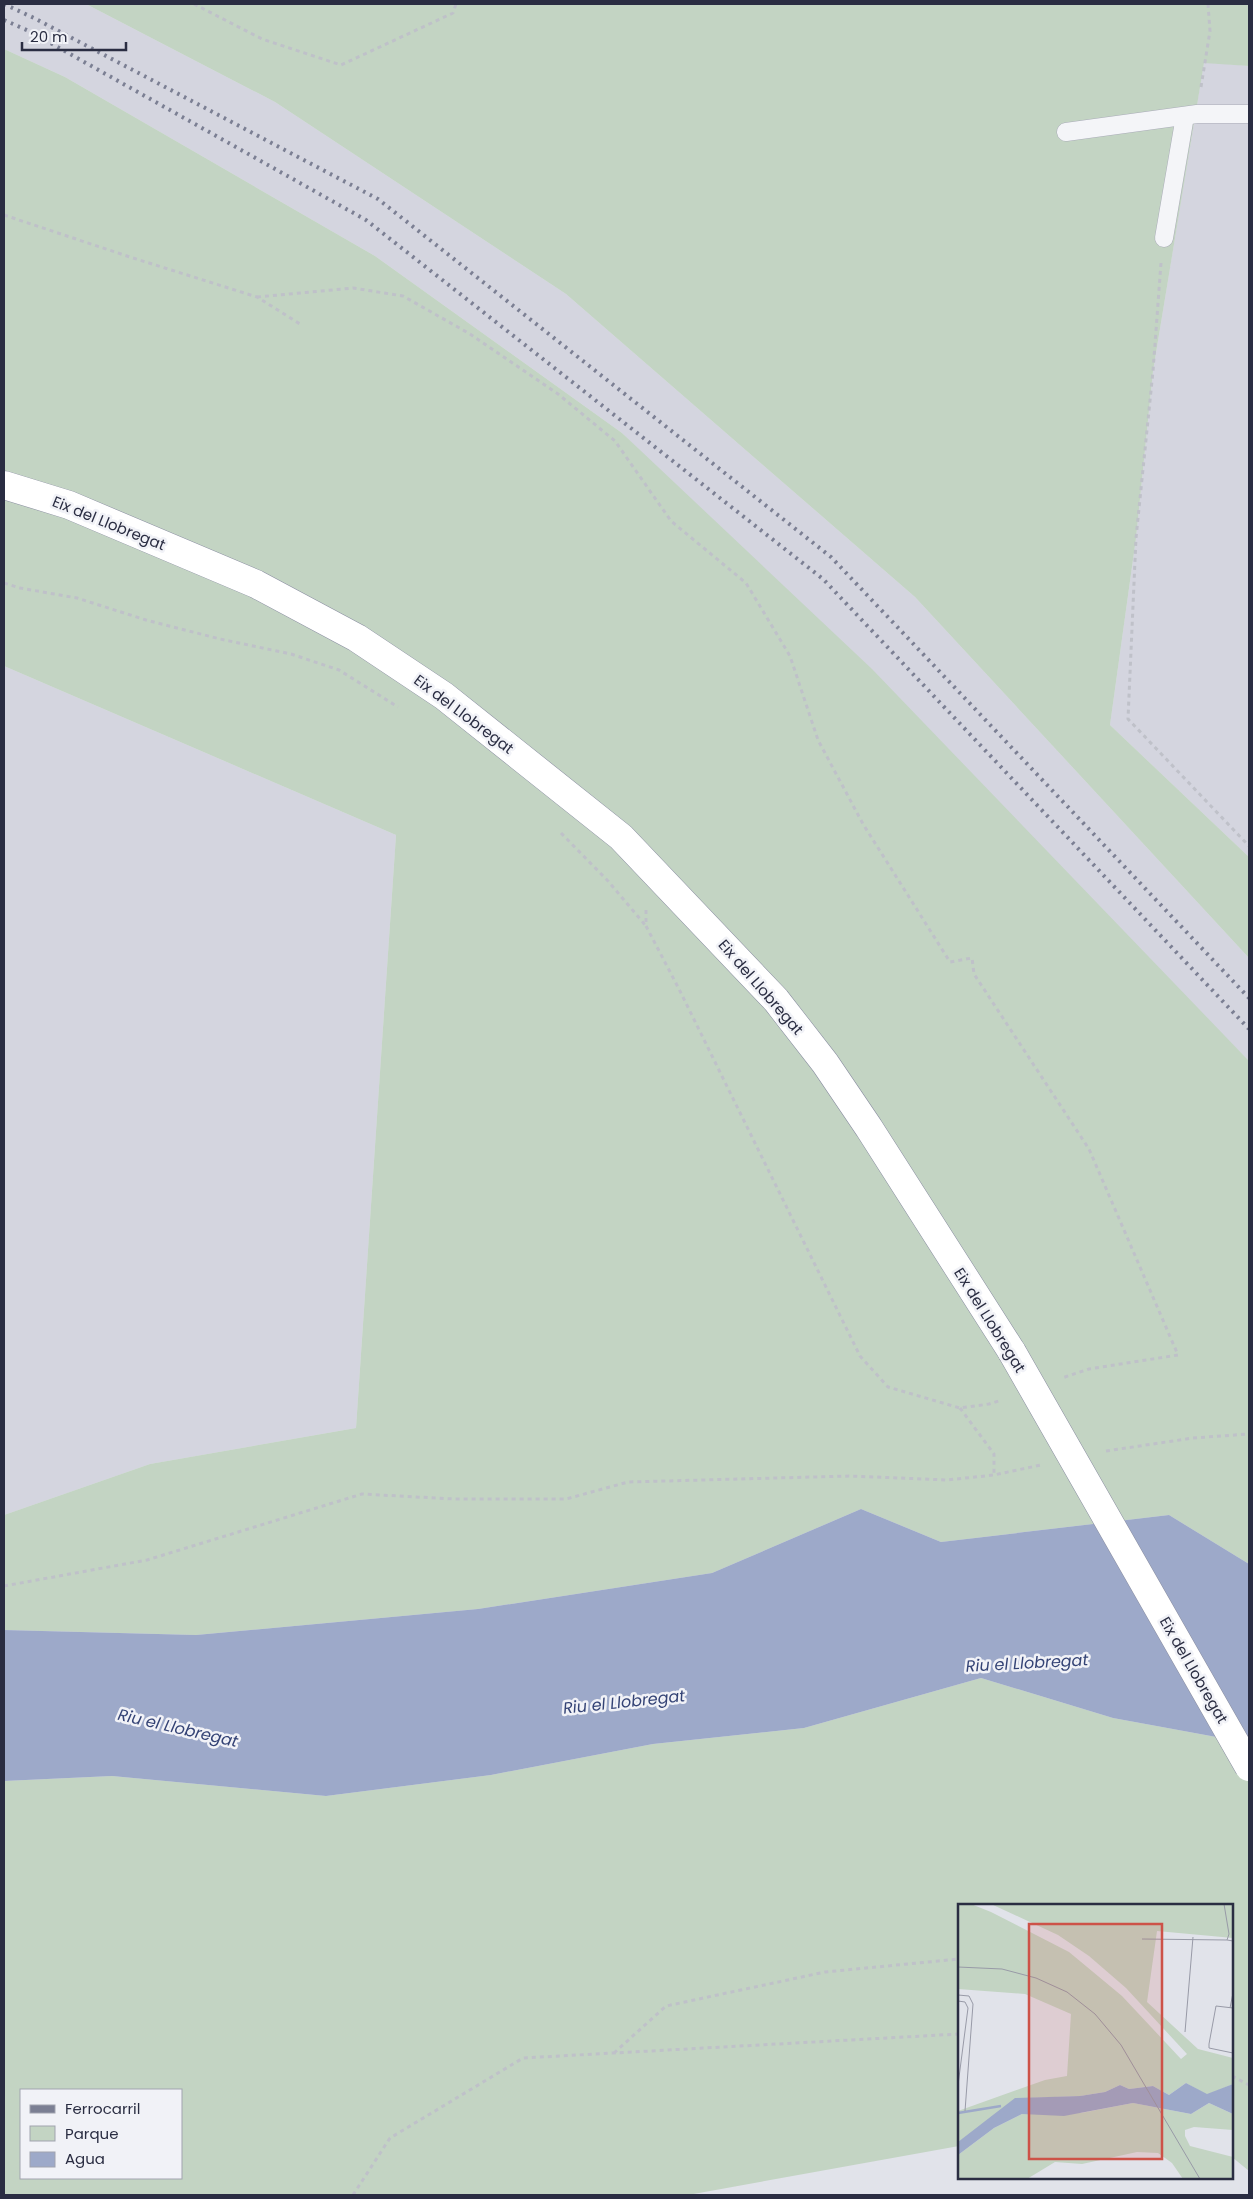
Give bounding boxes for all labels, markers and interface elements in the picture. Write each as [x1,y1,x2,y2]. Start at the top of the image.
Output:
scale bar [22,20,126,52]
text: 20 m [30,26,68,47]
street label: Eix del Llobregat [49,491,169,555]
street label: Eix del Llobregat [410,669,518,759]
street label: Eix del Llobregat [714,935,808,1039]
street label: Eix del Llobregat [949,1263,1031,1377]
street label: Eix del Llobregat [1155,1613,1233,1727]
water label: Riu el Llobregat [965,1648,1090,1678]
water label: Riu el Llobregat [562,1684,687,1720]
water label: Riu el Llobregat [116,1703,241,1753]
inset map [958,1904,1233,2179]
legend [20,2089,182,2179]
text: Ferrocarril [65,2098,140,2119]
text: Parque [65,2123,118,2144]
text: Agua [65,2148,105,2169]

